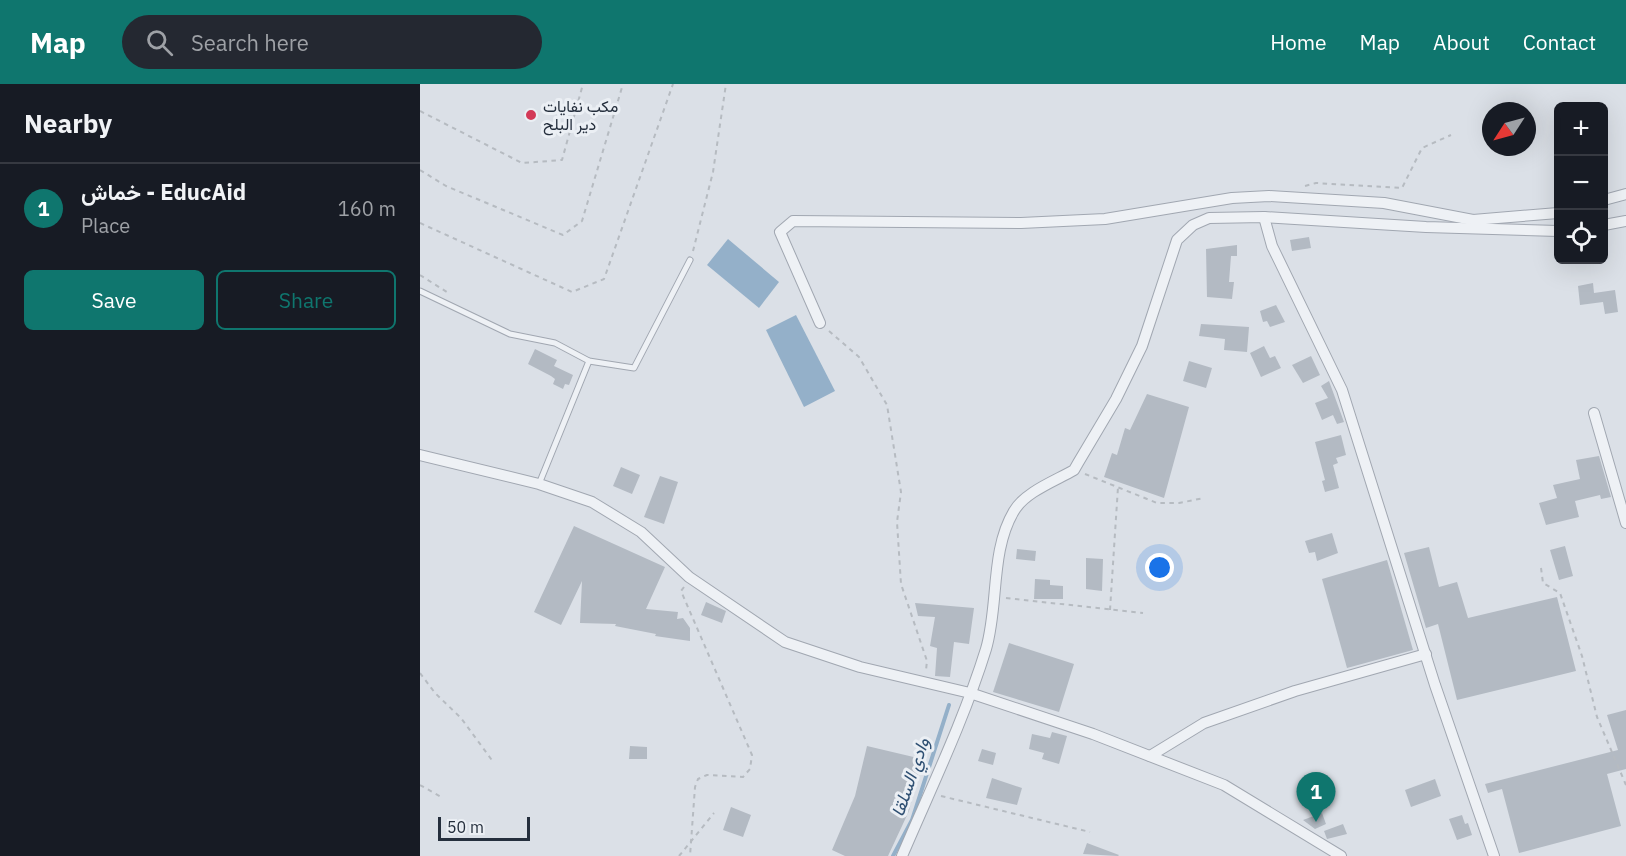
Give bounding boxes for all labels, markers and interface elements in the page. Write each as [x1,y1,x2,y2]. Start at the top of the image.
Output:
search box [122,15,542,69]
text: Map [30,24,86,61]
icon: search [143,26,176,59]
text: Search here [191,28,309,57]
text: Home [1270,28,1327,56]
text: Map [1360,28,1400,56]
text: About [1433,28,1490,56]
text: Contact [1523,28,1596,56]
place label: مكب نفايات دير البلح [543,96,618,136]
north arrow [1482,102,1536,156]
map controls [1554,102,1608,264]
button: + [1554,102,1608,156]
text: Nearby [24,106,112,140]
marker: مكب نفايات دير البلح [524,108,538,122]
button: − [1554,156,1608,210]
text: خماش - EducAid [81,177,246,206]
text: 1 [38,195,50,222]
text: 160 m [338,195,396,222]
button: locate [1554,210,1608,264]
text: Place [81,212,130,239]
button: Save [24,270,204,330]
button: Share [216,270,396,330]
your location [1145,553,1174,582]
water label: وادي السلقا [886,735,938,821]
pin: 1 [1296,772,1336,822]
scale bar [438,814,530,842]
text: 50 m [447,817,484,837]

